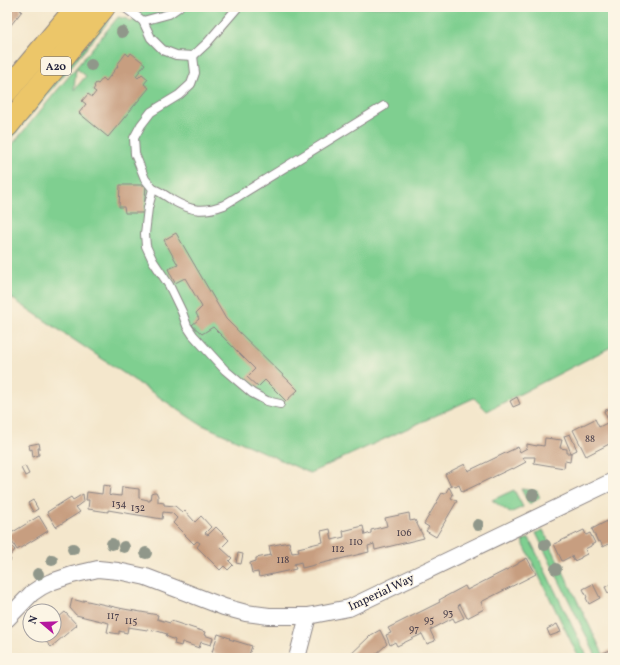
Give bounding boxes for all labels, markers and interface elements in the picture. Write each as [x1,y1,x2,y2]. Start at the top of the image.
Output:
road number: A20 [41,57,71,75]
house number: 88 [585,432,595,446]
house number: 134 [112,497,127,511]
house number: 132 [131,501,145,515]
house number: 106 [396,526,412,540]
house number: 110 [349,535,363,549]
house number: 112 [331,542,345,556]
house number: 118 [277,553,289,567]
street label: Imperial Way [346,570,417,615]
north arrow [22,603,62,643]
house number: 93 [443,606,453,620]
house number: 117 [107,609,119,623]
house number: 95 [424,613,434,627]
text: N [26,614,42,626]
house number: 115 [125,614,137,628]
house number: 97 [409,622,419,636]

